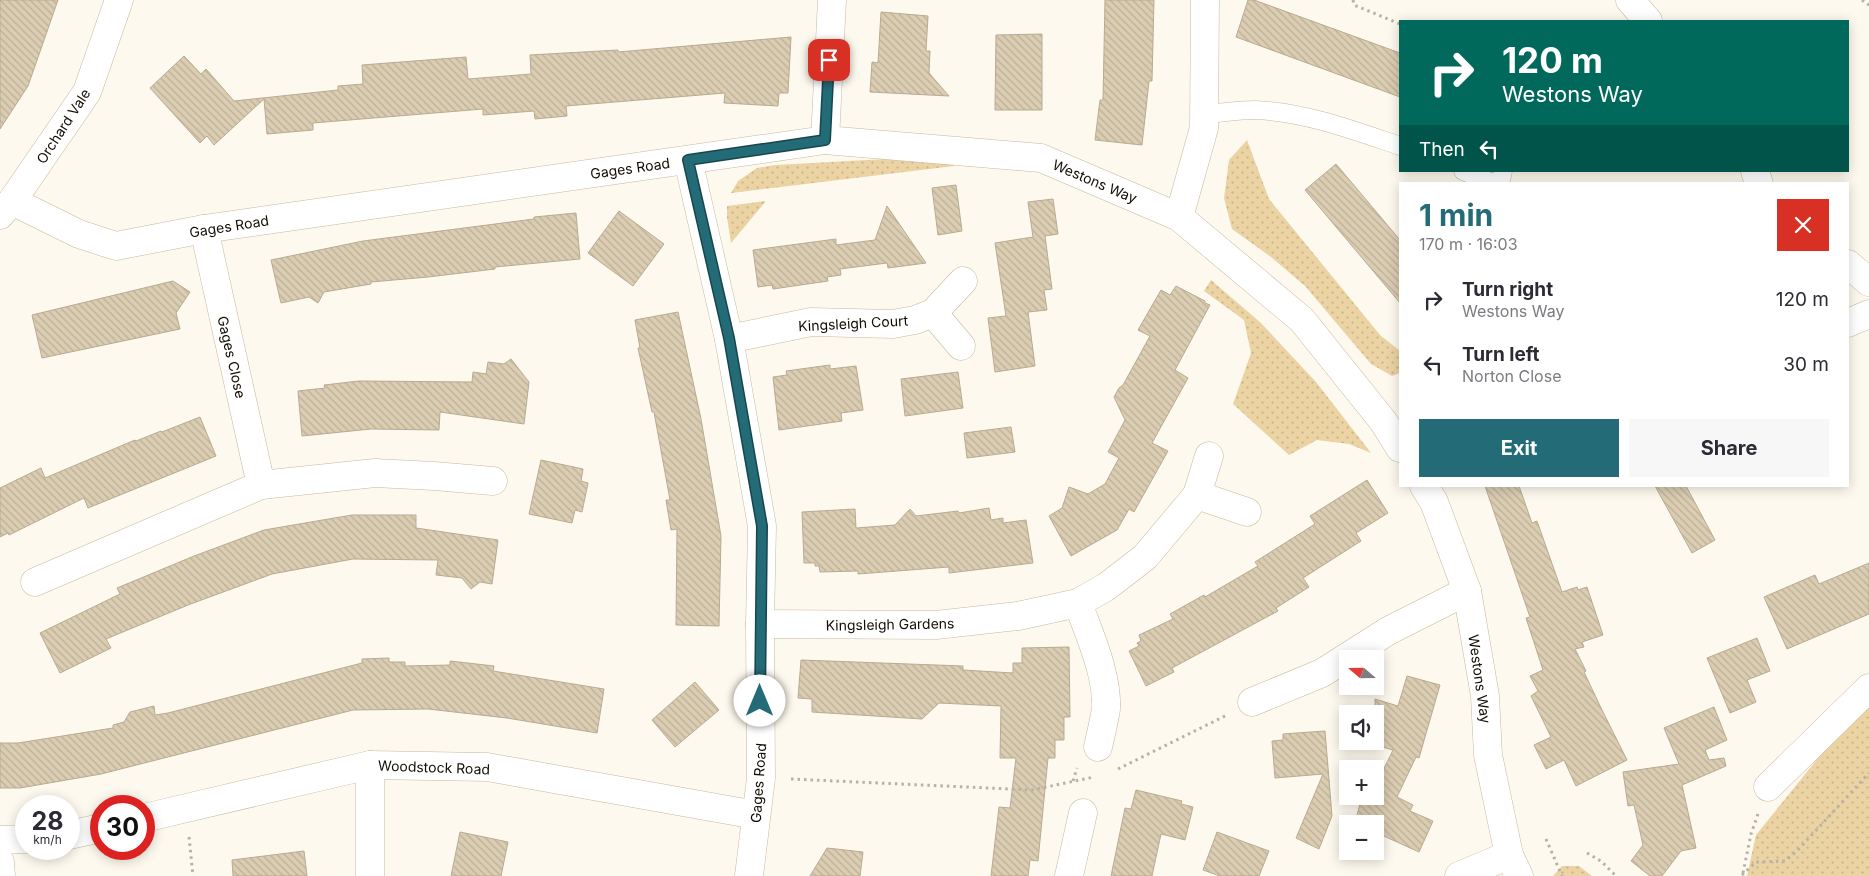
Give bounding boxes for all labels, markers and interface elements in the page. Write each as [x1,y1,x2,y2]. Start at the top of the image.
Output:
pin [808,39,850,81]
text: 120 m [1502,39,1603,81]
icon: right [1419,40,1484,105]
icon: arrive [815,46,843,74]
text: Westons Way [1502,81,1643,107]
street label: Orchard Vale [33,85,93,167]
icon: left [1475,135,1503,163]
text: Then [1419,138,1465,161]
street label: Gages Road [589,154,671,182]
street label: Westons Way [1050,156,1140,206]
text: 1 min [1419,197,1493,233]
button: close [1777,199,1829,251]
street label: Gages Road [188,211,270,241]
text: 170 m · 16:03 [1419,234,1518,254]
text: Turn right [1462,278,1553,301]
icon: right [1419,286,1447,314]
text: 120 m [1776,288,1829,311]
text: Westons Way [1462,301,1565,321]
street label: Kingsleigh Court [798,312,909,334]
street label: Gages Close [214,314,250,400]
text: Turn left [1462,343,1540,366]
icon: left [1419,351,1447,379]
text: 30 m [1783,353,1829,376]
text: Norton Close [1462,366,1561,386]
button: Exit [1419,419,1619,477]
button: Share [1629,419,1829,477]
street label: Kingsleigh Gardens [825,614,955,634]
street label: Westons Way [1465,633,1495,725]
north arrow [1339,650,1384,695]
map controls [1339,650,1384,860]
position arrow [733,674,785,726]
button: sound [1339,705,1384,750]
street label: Gages Road [747,742,769,824]
street label: Woodstock Road [378,757,490,777]
button: + [1339,760,1384,805]
speed limit sign: 30 [90,795,155,860]
text: 28 [31,806,64,836]
button: − [1339,815,1384,860]
text: km/h [33,832,62,847]

